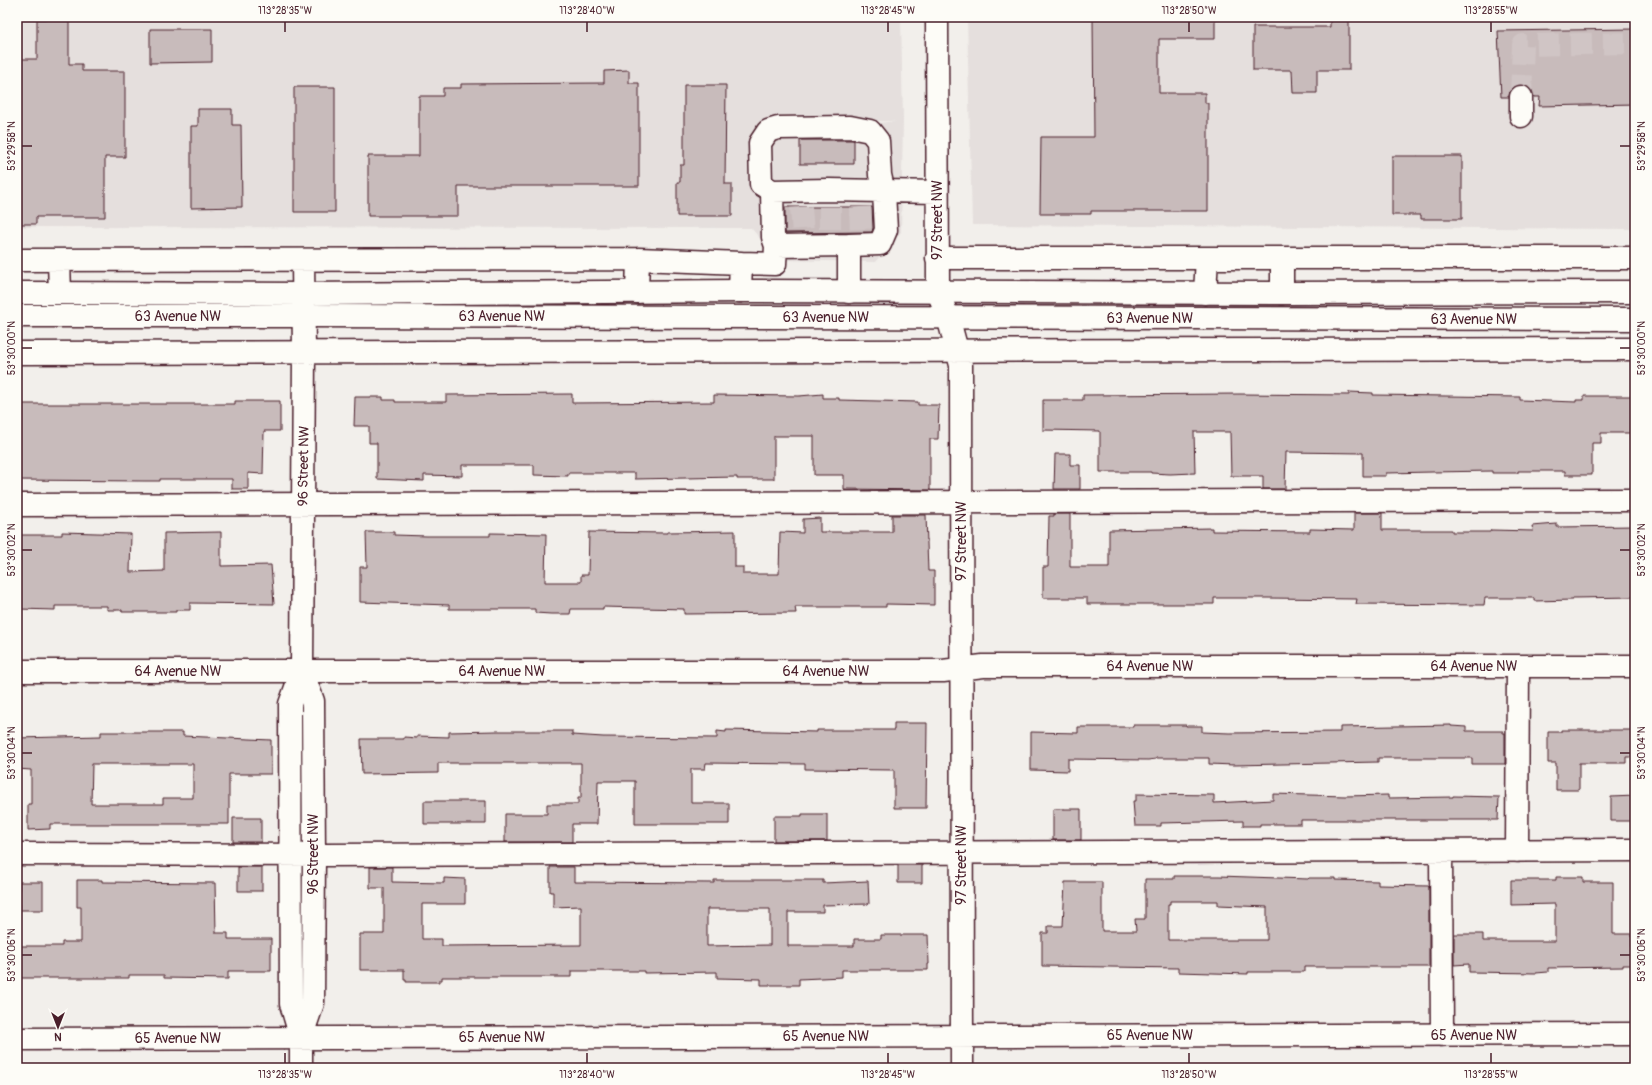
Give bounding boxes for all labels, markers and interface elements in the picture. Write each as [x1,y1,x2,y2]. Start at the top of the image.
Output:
text: 113°28'35"W [258,5,312,17]
text: 113°28'40"W [559,5,615,17]
text: 113°28'45"W [861,5,916,17]
text: 113°28'50"W [1161,5,1217,17]
text: 113°28'55"W [1464,5,1518,17]
text: 53°29'58"N [6,121,18,171]
text: 53°29'58"N [1636,121,1648,171]
street label: 97 Street NW [929,180,946,260]
street label: 63 Avenue NW [135,308,221,325]
street label: 63 Avenue NW [459,308,545,325]
street label: 63 Avenue NW [783,309,869,326]
street label: 63 Avenue NW [1107,310,1193,327]
street label: 63 Avenue NW [1431,311,1517,328]
text: 53°30'00"N [6,321,18,375]
text: 53°30'00"N [1636,321,1648,375]
street label: 96 Street NW [294,425,313,507]
street label: 97 Street NW [953,501,970,581]
text: 53°30'02"N [6,523,18,577]
text: 53°30'02"N [1636,523,1648,577]
street label: 64 Avenue NW [1107,658,1193,675]
street label: 64 Avenue NW [1431,658,1517,675]
street label: 64 Avenue NW [135,663,221,680]
street label: 64 Avenue NW [459,663,545,680]
street label: 64 Avenue NW [783,663,869,680]
text: 53°30'04"N [6,726,18,780]
text: 53°30'04"N [1636,726,1648,780]
street label: 96 Street NW [305,814,322,894]
street label: 97 Street NW [953,825,970,905]
text: 53°30'06"N [6,928,18,982]
text: 53°30'06"N [1636,928,1648,982]
north arrow [38,1007,78,1047]
street label: 65 Avenue NW [1107,1027,1193,1044]
street label: 65 Avenue NW [1431,1027,1517,1044]
street label: 65 Avenue NW [783,1028,869,1045]
street label: 65 Avenue NW [459,1029,545,1046]
text: N [54,1030,62,1043]
street label: 65 Avenue NW [135,1030,221,1047]
text: 113°28'35"W [258,1069,312,1081]
text: 113°28'40"W [559,1069,615,1081]
text: 113°28'45"W [861,1069,916,1081]
text: 113°28'50"W [1161,1069,1217,1081]
text: 113°28'55"W [1464,1069,1518,1081]

